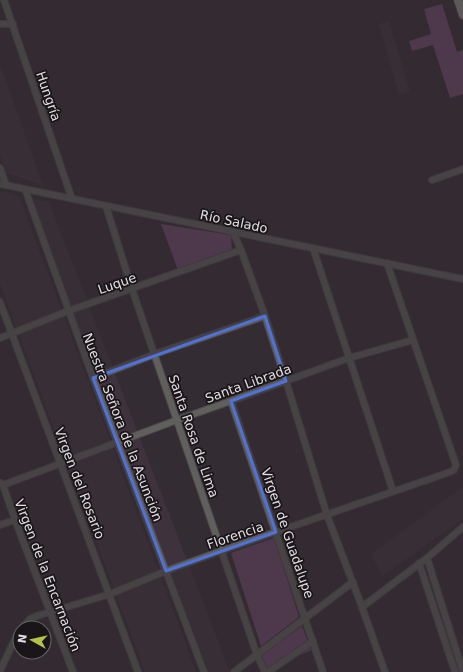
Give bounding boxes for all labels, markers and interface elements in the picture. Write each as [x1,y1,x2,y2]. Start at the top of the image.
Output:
street label: Hungría [33,69,64,123]
street label: Río Salado [199,207,269,236]
street label: Luque [96,270,138,297]
street label: Nuestra Señora de la Asunción [80,331,165,523]
street label: Santa Librada [203,361,293,406]
street label: Santa Rosa de Lima [165,373,222,499]
street label: Virgen del Rosario [51,425,108,541]
street label: Virgen de Guadalupe [258,466,317,600]
street label: Virgen de la Encarnación [12,497,84,653]
street label: Florencia [205,519,266,552]
north arrow [12,620,52,660]
text: N [16,633,30,644]

